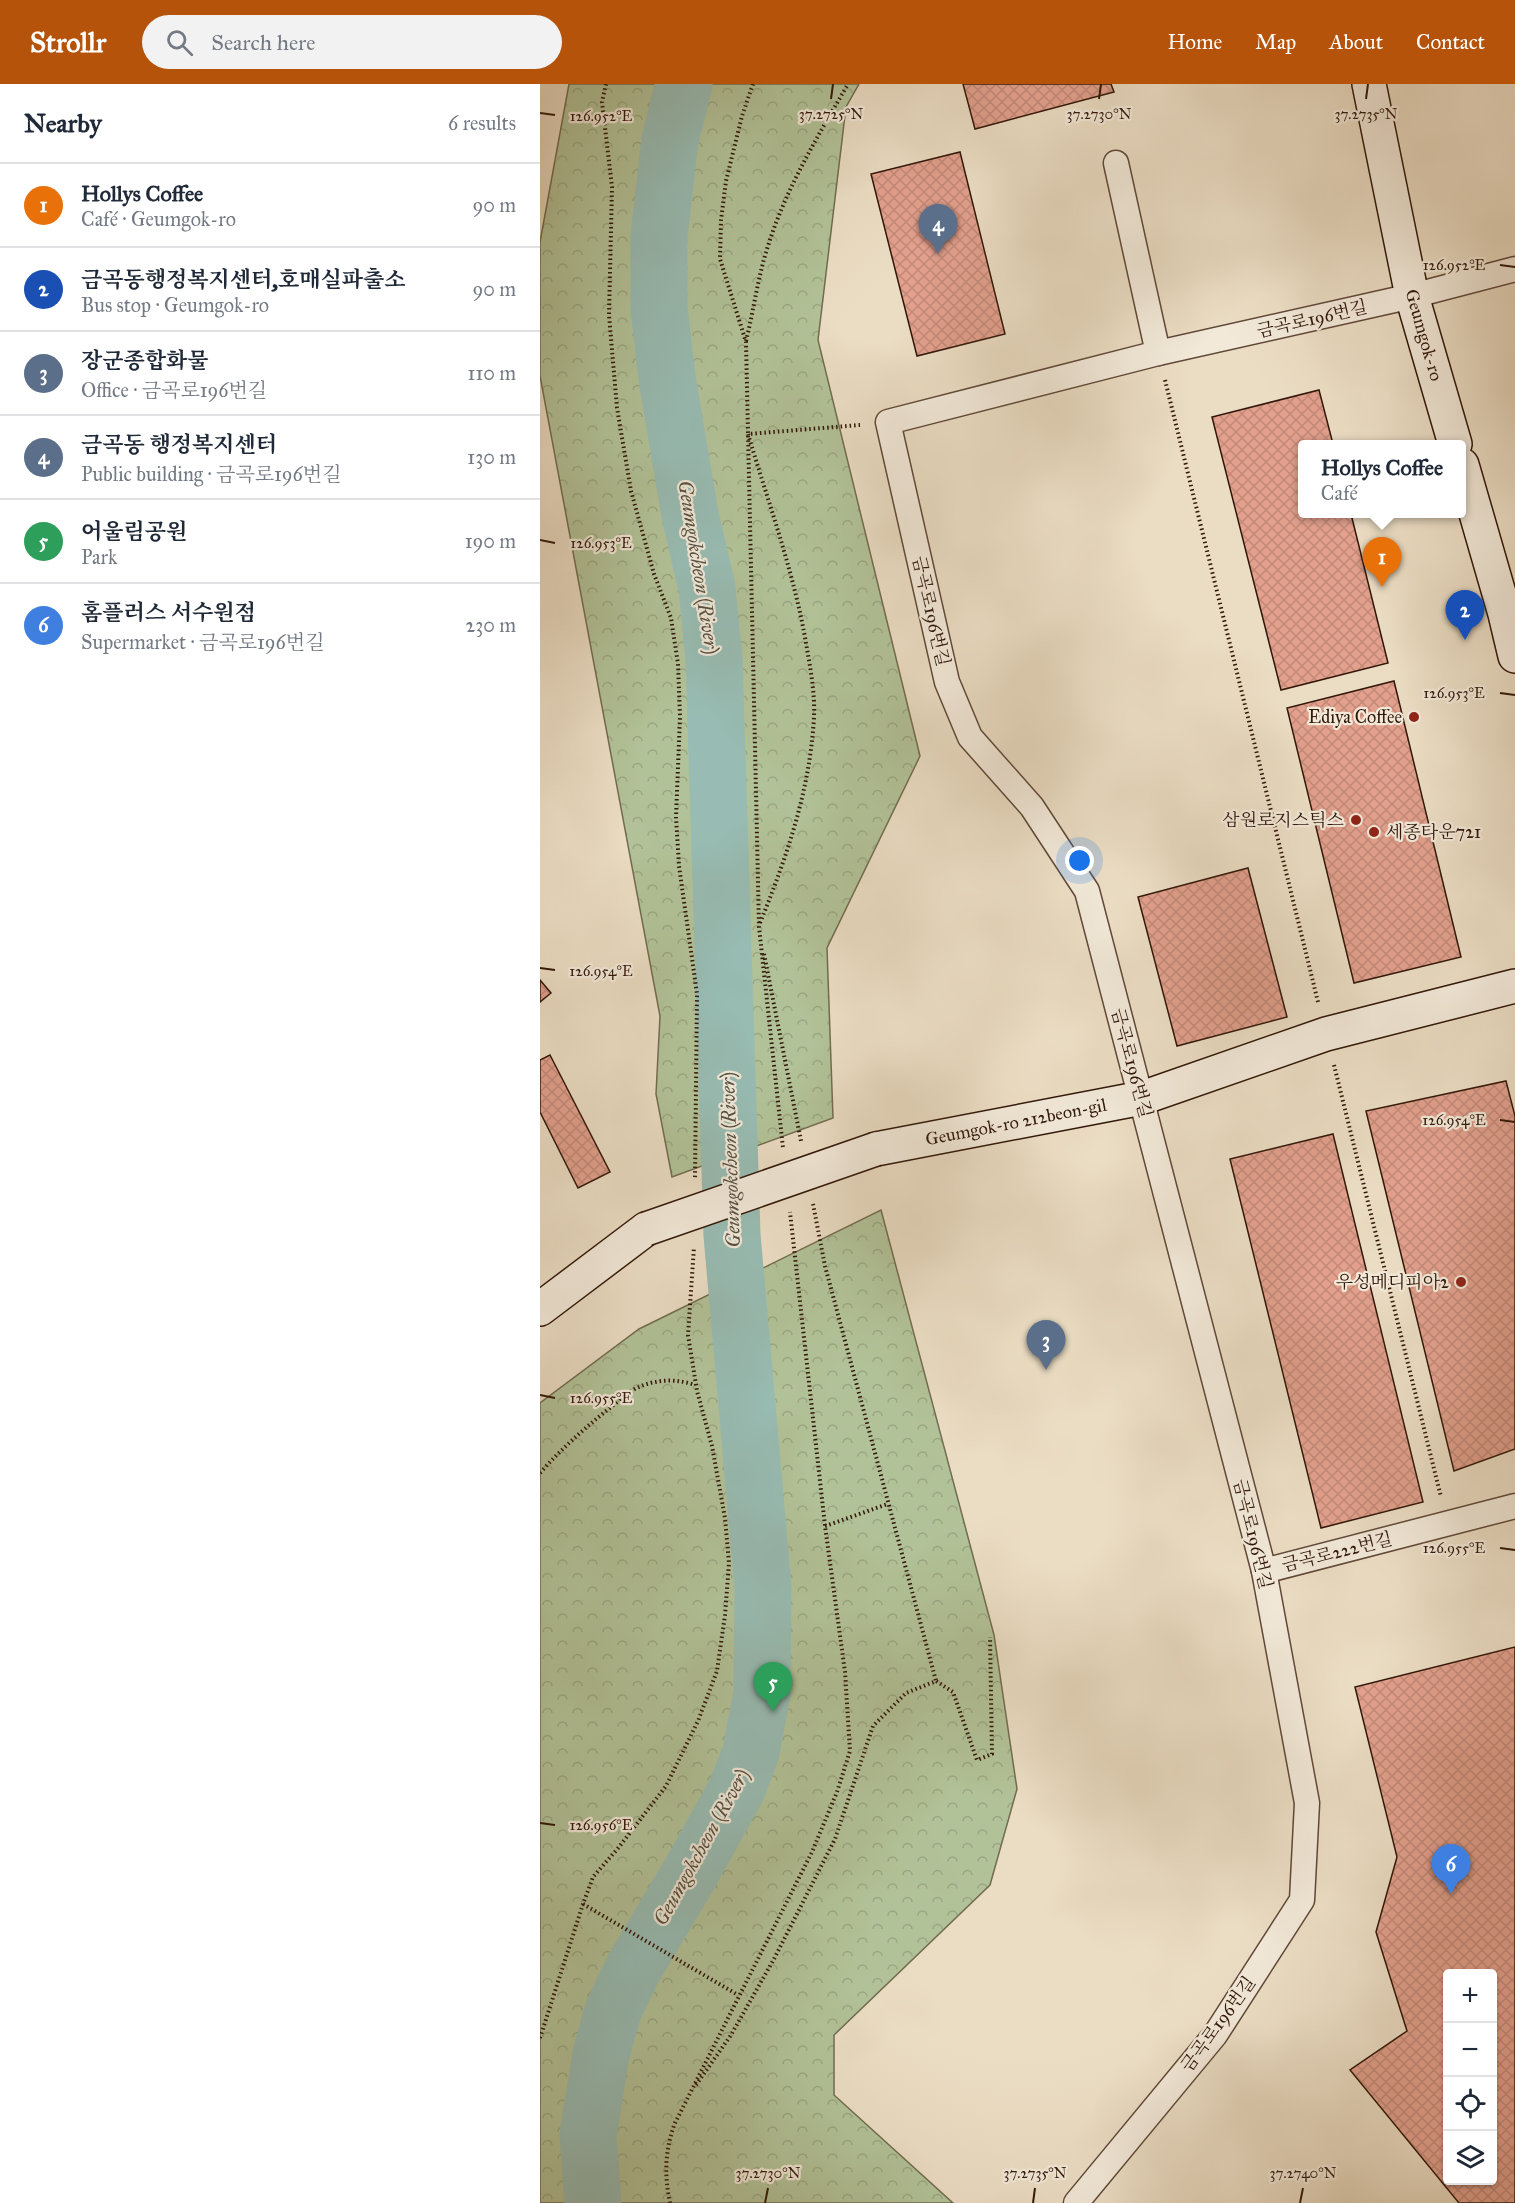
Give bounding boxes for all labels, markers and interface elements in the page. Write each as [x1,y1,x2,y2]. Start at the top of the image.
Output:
search box [142,15,562,69]
text: Strollr [30,25,106,60]
icon: search [163,26,196,59]
text: Search here [211,29,315,56]
text: Home [1167,29,1222,55]
text: Map [1255,29,1296,55]
text: About [1329,29,1383,55]
text: Contact [1416,29,1485,55]
text: 37.2725°N [799,105,863,123]
text: 37.2730°N [1067,105,1132,123]
text: 37.2735°N [1334,105,1398,123]
text: Nearby [24,107,102,139]
text: 126.952°E [570,107,633,125]
text: 6 results [448,111,516,135]
text: Hollys Coffee [81,180,203,207]
text: 1 [40,193,47,217]
text: 90 m [473,193,516,217]
pin: 4 [918,204,958,254]
text: Café · Geumgok-ro [81,207,236,231]
text: 126.952°E [1423,256,1486,274]
text: 금곡동행정복지센터,호매실파출소 [81,266,405,293]
text: 2 [39,277,48,301]
text: 90 m [473,277,516,301]
street label: Geumgok-ro [1399,287,1448,384]
text: Bus stop · Geumgok-ro [81,293,269,317]
street label: 금곡로196번길 [1255,296,1369,342]
text: 장군종합화물 [81,347,209,374]
text: 3 [40,361,48,385]
text: 110 m [468,361,516,385]
text: Office · 금곡로196번길 [81,378,267,402]
text: 금곡동 행정복지센터 [81,431,277,458]
popup [1298,440,1466,518]
text: 4 [38,445,49,469]
text: 130 m [467,445,516,469]
text: Hollys Coffee [1321,454,1443,481]
text: Public building · 금곡로196번길 [81,462,341,486]
water label: Geumgokcheon (River) [672,478,725,656]
text: Café [1321,481,1358,505]
text: 어울림공원 [81,518,187,545]
text: 5 [39,529,48,553]
text: 190 m [465,529,516,553]
text: 126.953°E [570,534,632,552]
pin: 1 [1362,538,1402,587]
text: Park [81,545,117,569]
street label: 금곡로196번길 [908,554,954,668]
pin: 2 [1446,590,1484,640]
text: 홈플러스 서수원점 [81,599,256,626]
text: 6 [38,613,49,637]
text: 230 m [465,613,516,637]
text: Supermarket · 금곡로196번길 [81,630,324,654]
text: 126.953°E [1423,684,1485,702]
place label: Ediya Coffee [1308,706,1402,728]
marker: Ediya Coffee [1407,710,1421,724]
place label: 삼원로지스틱스 [1222,809,1345,831]
marker: 삼원로지스틱스 [1349,813,1363,827]
place label: 세종타운721 [1386,821,1481,843]
marker: 세종타운721 [1367,825,1381,839]
your location [1065,846,1094,875]
text: 126.954°E [569,962,633,980]
street label: 금곡로196번길 [1107,1006,1157,1120]
water label: Geumgokcheon (River) [715,1072,746,1248]
street label: Geumgok-ro 212beon-gil [924,1094,1109,1151]
text: 126.954°E [1422,1111,1486,1129]
place label: 우성메디피아2 [1336,1271,1449,1293]
marker: 우성메디피아2 [1454,1275,1468,1289]
pin: 3 [1026,1320,1066,1370]
text: 126.955°E [570,1389,632,1407]
street label: 금곡로196번길 [1229,1477,1277,1591]
street label: 금곡로222번길 [1279,1528,1395,1576]
text: 126.955°E [1423,1539,1485,1557]
pin: 5 [754,1662,792,1712]
water label: Geumgokcheon (River) [648,1764,755,1930]
text: 126.956°E [569,1816,633,1834]
pin: 6 [1432,1844,1470,1894]
map controls [1443,1969,1497,2185]
button: + [1443,1969,1497,2023]
street label: 금곡로196번길 [1176,1972,1260,2076]
button: − [1443,2023,1497,2077]
button: locate [1443,2077,1497,2131]
button: layers [1443,2131,1497,2185]
text: 37.2730°N [736,2164,801,2182]
text: 37.2735°N [1003,2164,1067,2182]
text: 37.2740°N [1270,2164,1337,2182]

